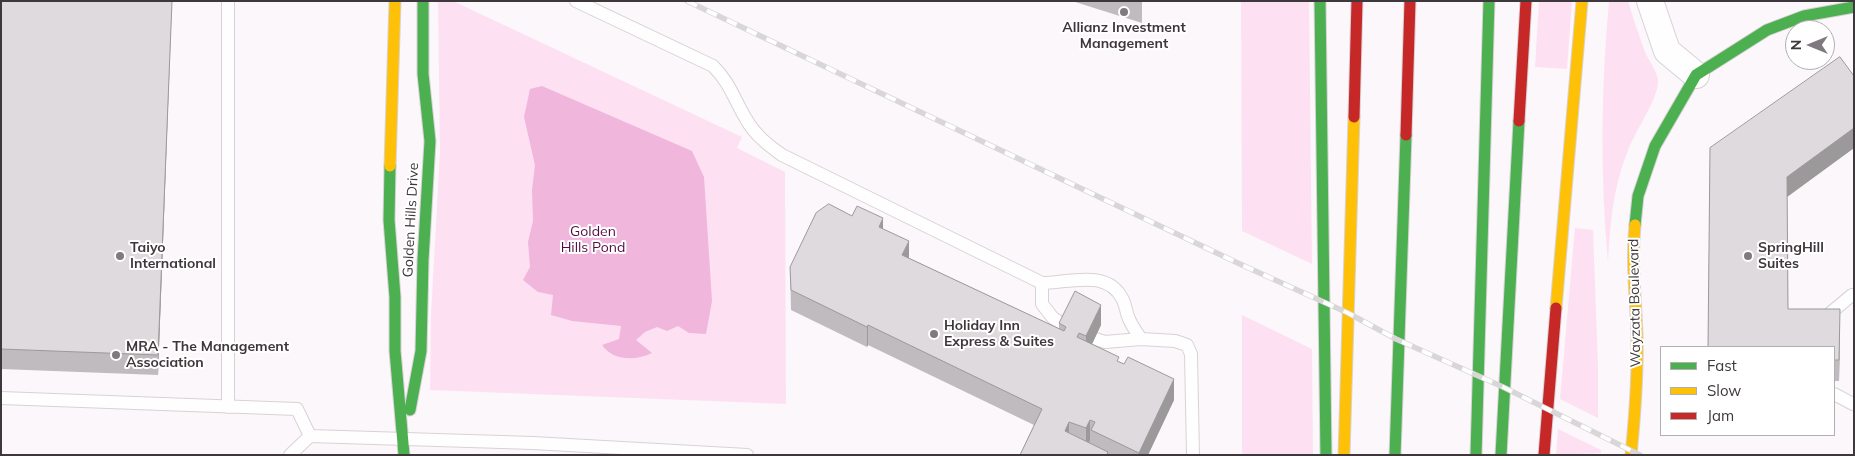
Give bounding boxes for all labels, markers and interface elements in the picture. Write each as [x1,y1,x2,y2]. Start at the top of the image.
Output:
marker: Allianz Investment Management [1118,6,1130,18]
place label: Allianz Investment Management [1062,20,1186,52]
north arrow [1785,20,1835,70]
text: N [1787,40,1805,50]
street label: Golden Hills Drive [400,162,422,278]
park label: Golden Hills Pond [561,224,625,256]
street label: Wayzata Boulevard [1625,239,1645,367]
place label: Taiyo International [130,240,216,272]
place label: SpringHill Suites [1758,240,1824,272]
marker: Taiyo International [114,250,126,262]
marker: SpringHill Suites [1742,250,1754,262]
place label: Holiday Inn Express & Suites [944,318,1054,351]
marker: Holiday Inn Express & Suites [928,328,940,340]
place label: MRA - The Management Association [126,339,289,372]
legend [1660,346,1835,436]
marker: MRA - The Management Association [110,349,122,361]
text: Fast [1707,356,1737,375]
text: Slow [1707,381,1741,400]
text: Jam [1707,406,1734,425]

